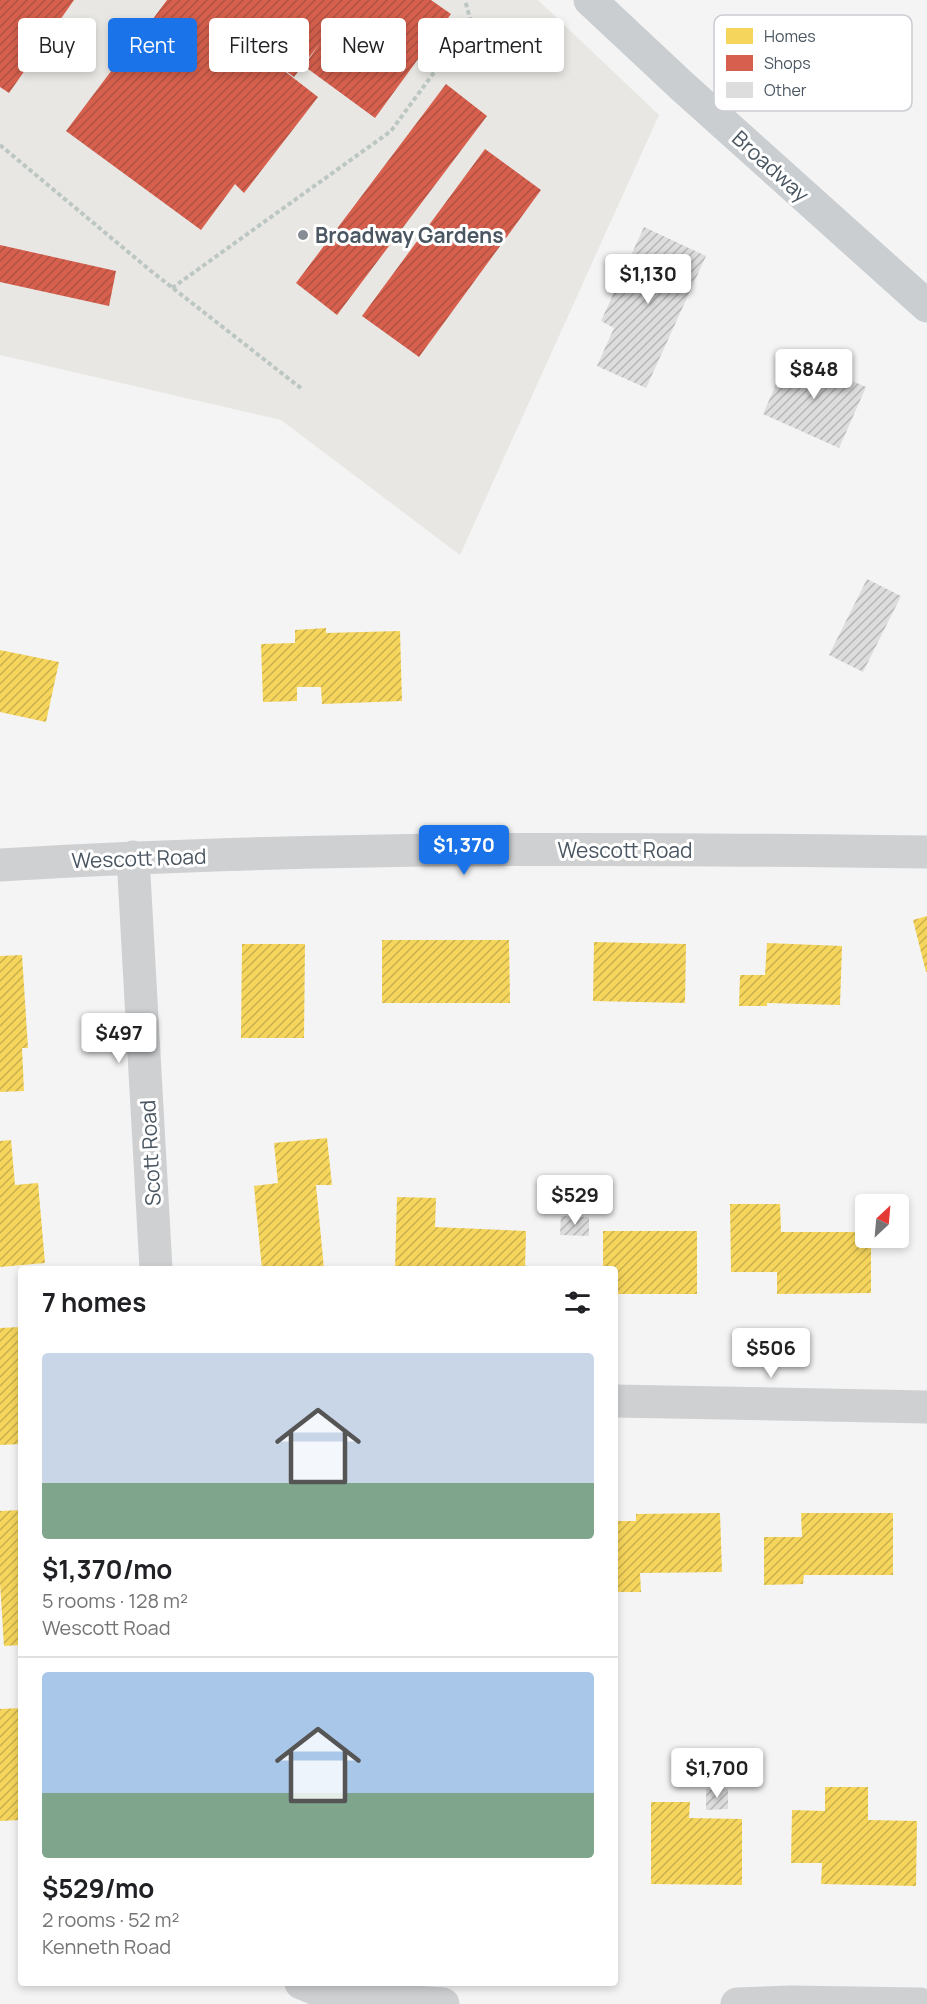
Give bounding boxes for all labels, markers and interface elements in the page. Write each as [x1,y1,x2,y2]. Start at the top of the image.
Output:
legend [714,15,912,111]
chip: Buy [18,18,96,72]
chip: Rent [108,18,197,72]
chip: Filters [209,18,309,72]
chip: New [321,18,406,72]
chip: Apartment [418,18,564,72]
text: Homes [764,25,816,47]
text: Shops [764,52,811,74]
text: Other [764,79,807,101]
street label: Broadway [727,124,815,208]
place label: Broadway Gardens [315,221,504,249]
marker: Broadway Gardens [296,228,310,242]
pin: $1,130 [599,254,697,305]
text: $1,130 [619,260,677,287]
pin: $848 [778,349,850,400]
text: $848 [789,355,839,382]
pin: $1,370 [415,825,513,876]
text: $1,370 [433,831,495,858]
street label: Wescott Road [558,836,692,864]
street label: Wescott Road [71,842,207,874]
pin: $497 [83,1013,155,1064]
text: $497 [95,1019,143,1046]
street label: Scott Road [133,1099,167,1207]
pin: $529 [539,1175,611,1226]
text: $529 [551,1181,599,1208]
north arrow [855,1194,909,1248]
map controls [855,1194,909,1248]
text: 7 homes [42,1284,146,1320]
icon: filters [561,1286,594,1319]
pin: $506 [735,1328,807,1379]
text: $506 [746,1334,796,1361]
icon: home [264,1392,372,1500]
text: $1,370/mo [42,1551,172,1587]
text: 5 rooms · 128 m² [42,1587,188,1614]
text: Wescott Road [42,1614,171,1641]
icon: home [264,1711,372,1819]
pin: $1,700 [668,1748,766,1799]
text: $1,700 [685,1754,749,1781]
text: $529/mo [42,1870,154,1906]
text: 2 rooms · 52 m² [42,1906,179,1933]
text: Kenneth Road [42,1933,171,1960]

